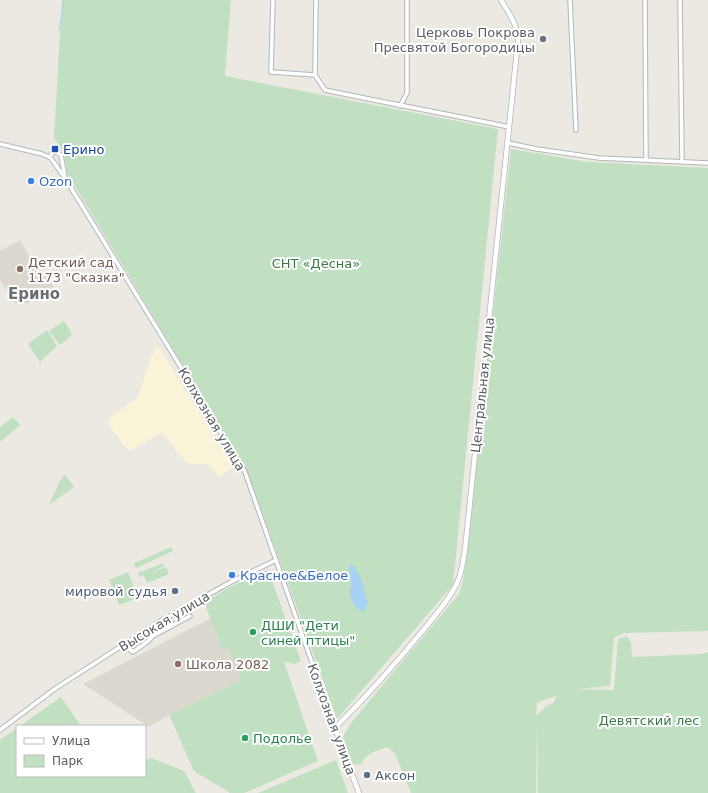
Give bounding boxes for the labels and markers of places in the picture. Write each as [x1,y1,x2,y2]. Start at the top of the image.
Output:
place label: Церковь Покрова Пресвятой Богородицы [374,25,535,55]
marker: Церковь Покрова Пресвятой Богородицы [538,34,548,44]
place label: Ерино [63,142,104,157]
marker: Ерино [50,144,60,154]
place label: Ozon [39,174,72,189]
marker: Ozon [26,176,36,186]
place label: Детский сад 1173 "Сказка" [28,255,125,285]
marker: Детский сад 1173 "Сказка" [15,264,25,274]
place label: Красное&Белое [240,568,348,583]
marker: Красное&Белое [227,570,237,580]
place label: мировой судья [65,584,167,599]
marker: мировой судья [170,586,180,596]
place label: ДШИ "Дети синей птицы" [261,618,355,648]
marker: ДШИ "Дети синей птицы" [248,627,258,637]
place label: Школа 2082 [186,657,269,672]
marker: Школа 2082 [173,659,183,669]
place label: Подолье [253,731,312,746]
marker: Подолье [240,733,250,743]
place label: Аксон [375,768,415,783]
marker: Аксон [362,770,372,780]

